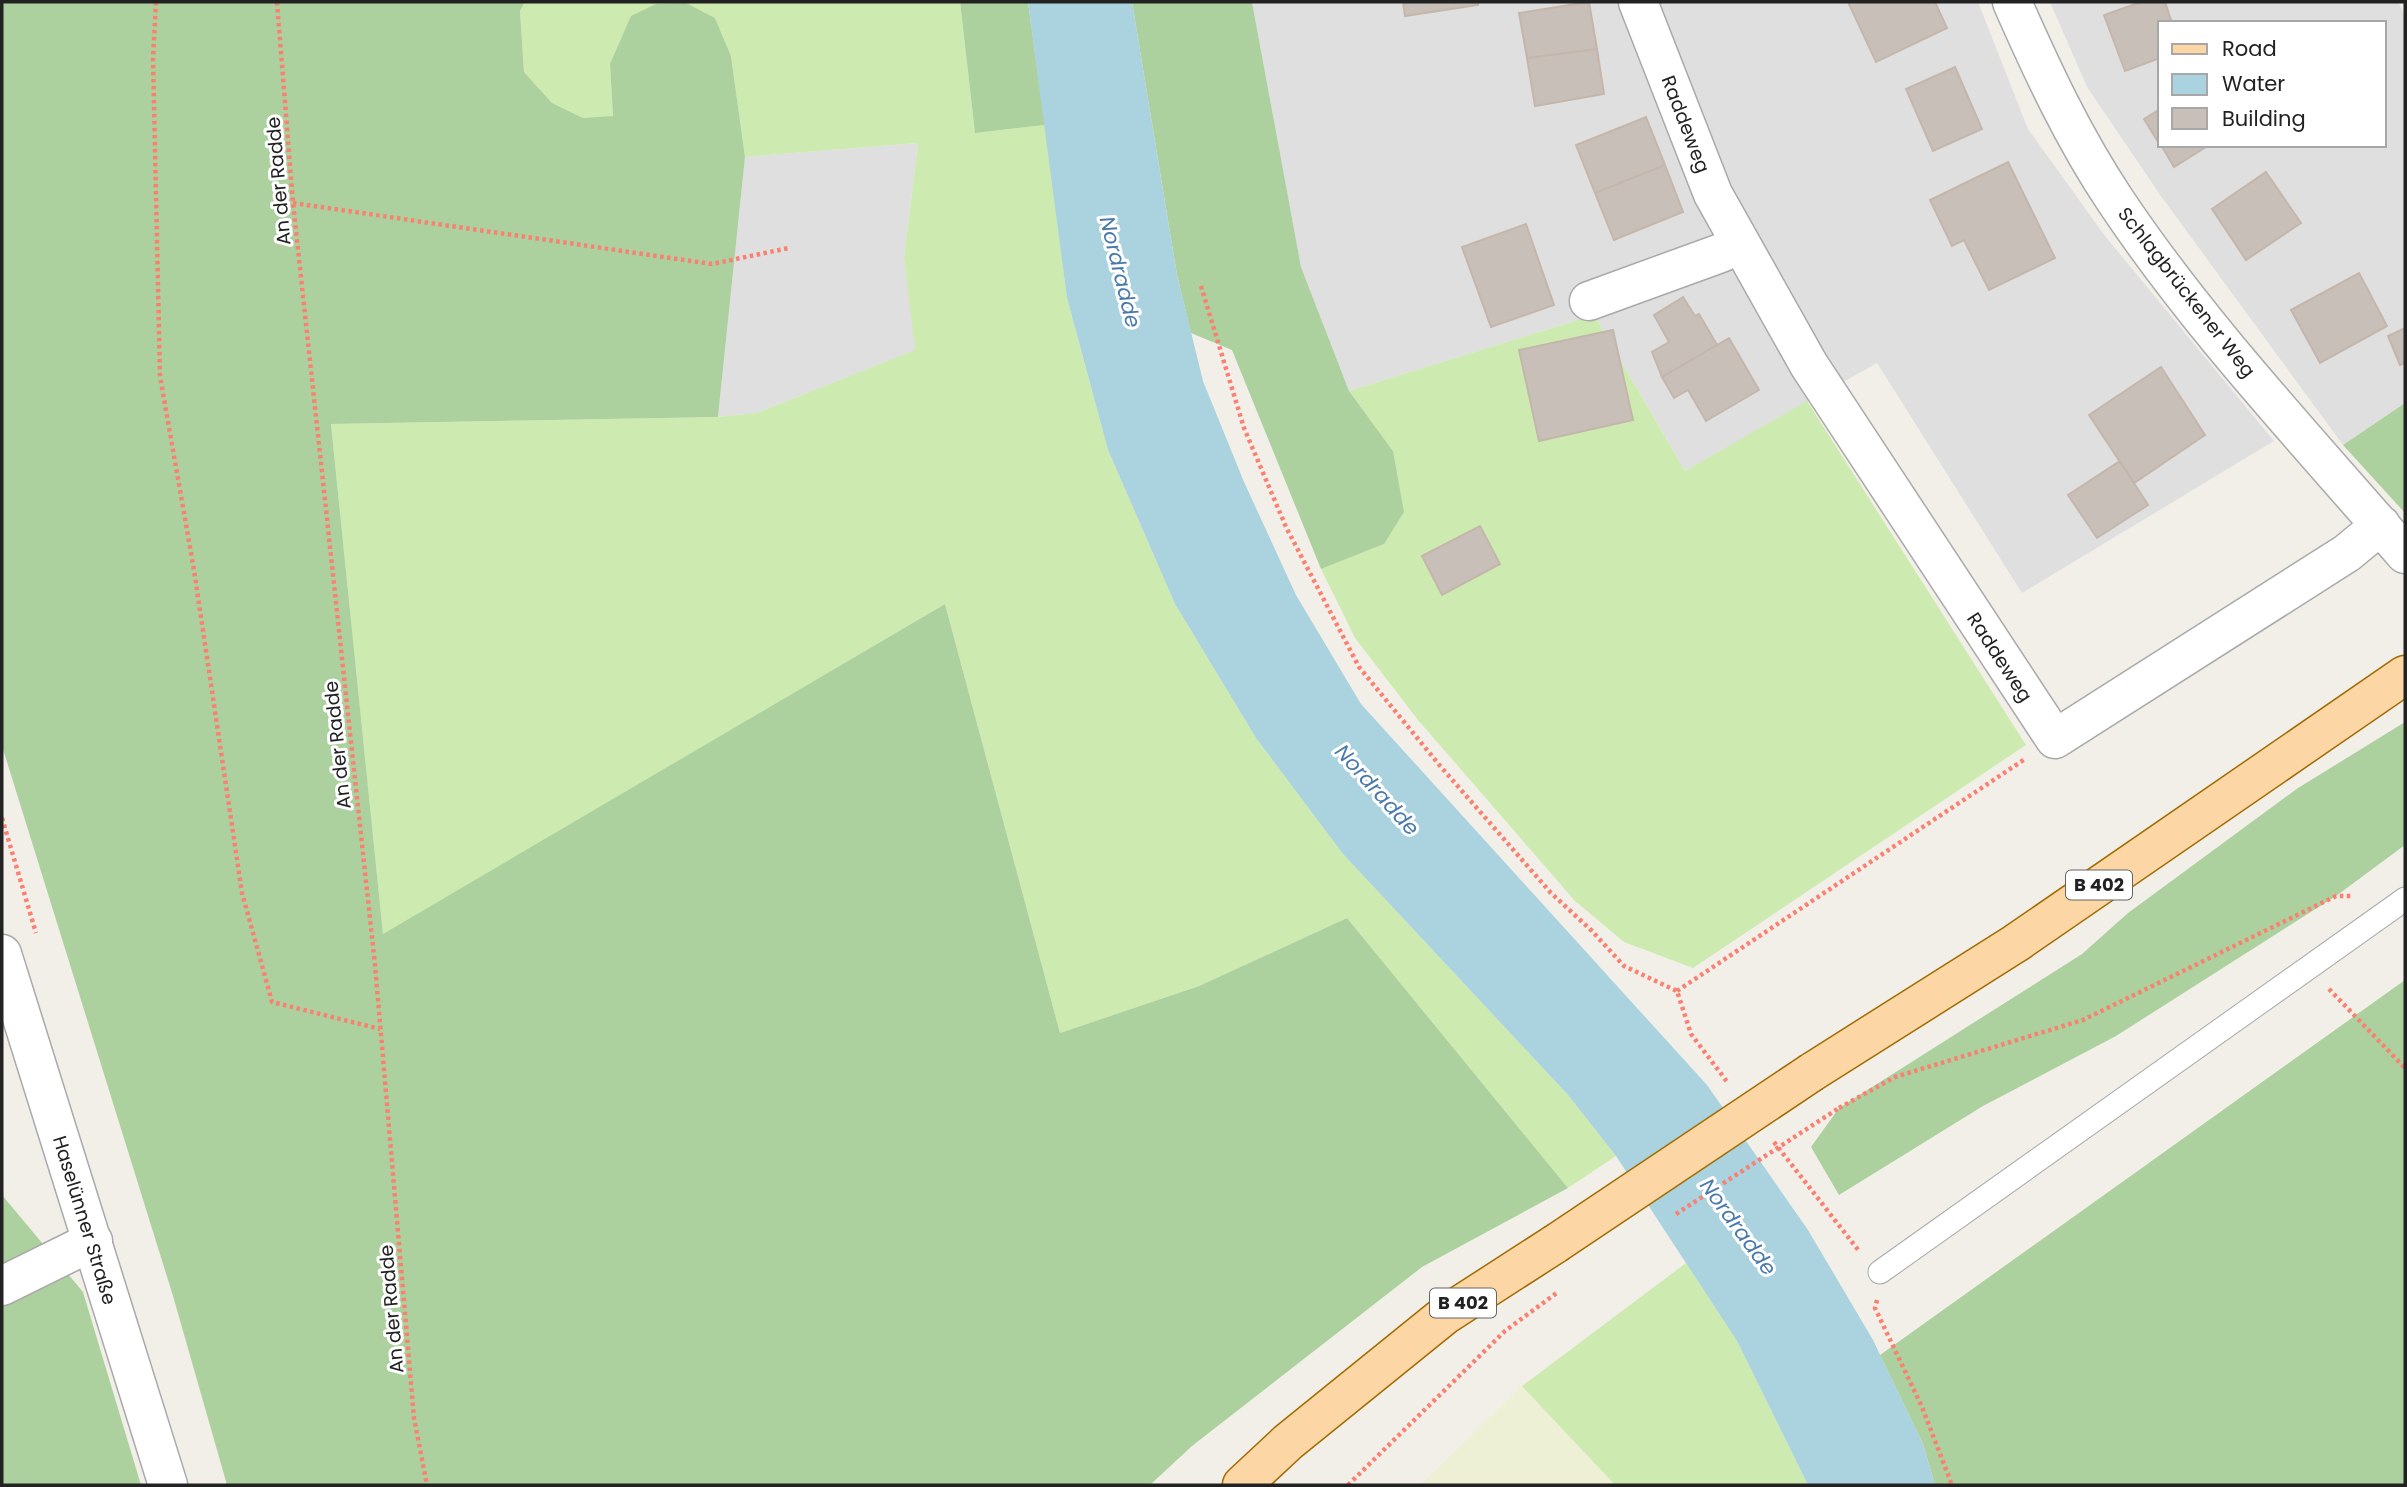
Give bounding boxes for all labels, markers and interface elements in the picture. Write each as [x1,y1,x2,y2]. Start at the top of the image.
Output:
legend [2158,21,2386,147]
text: Road [2222,34,2277,63]
text: Water [2222,69,2285,98]
street label: Raddeweg [1655,72,1716,177]
text: Building [2222,104,2306,133]
street label: An der Radde [259,116,298,246]
street label: Schlagbrückener Weg [2111,201,2262,383]
water label: Nordradde [1093,213,1148,331]
street label: Raddeweg [1960,607,2039,707]
street label: An der Radde [317,680,358,810]
water label: Nordradde [1329,738,1426,842]
road number: B 402 [2066,870,2132,900]
street label: Haselünner Straße [46,1132,123,1308]
water label: Nordradde [1693,1172,1784,1281]
street label: An der Radde [372,1244,411,1374]
road number: B 402 [1430,1288,1496,1318]

